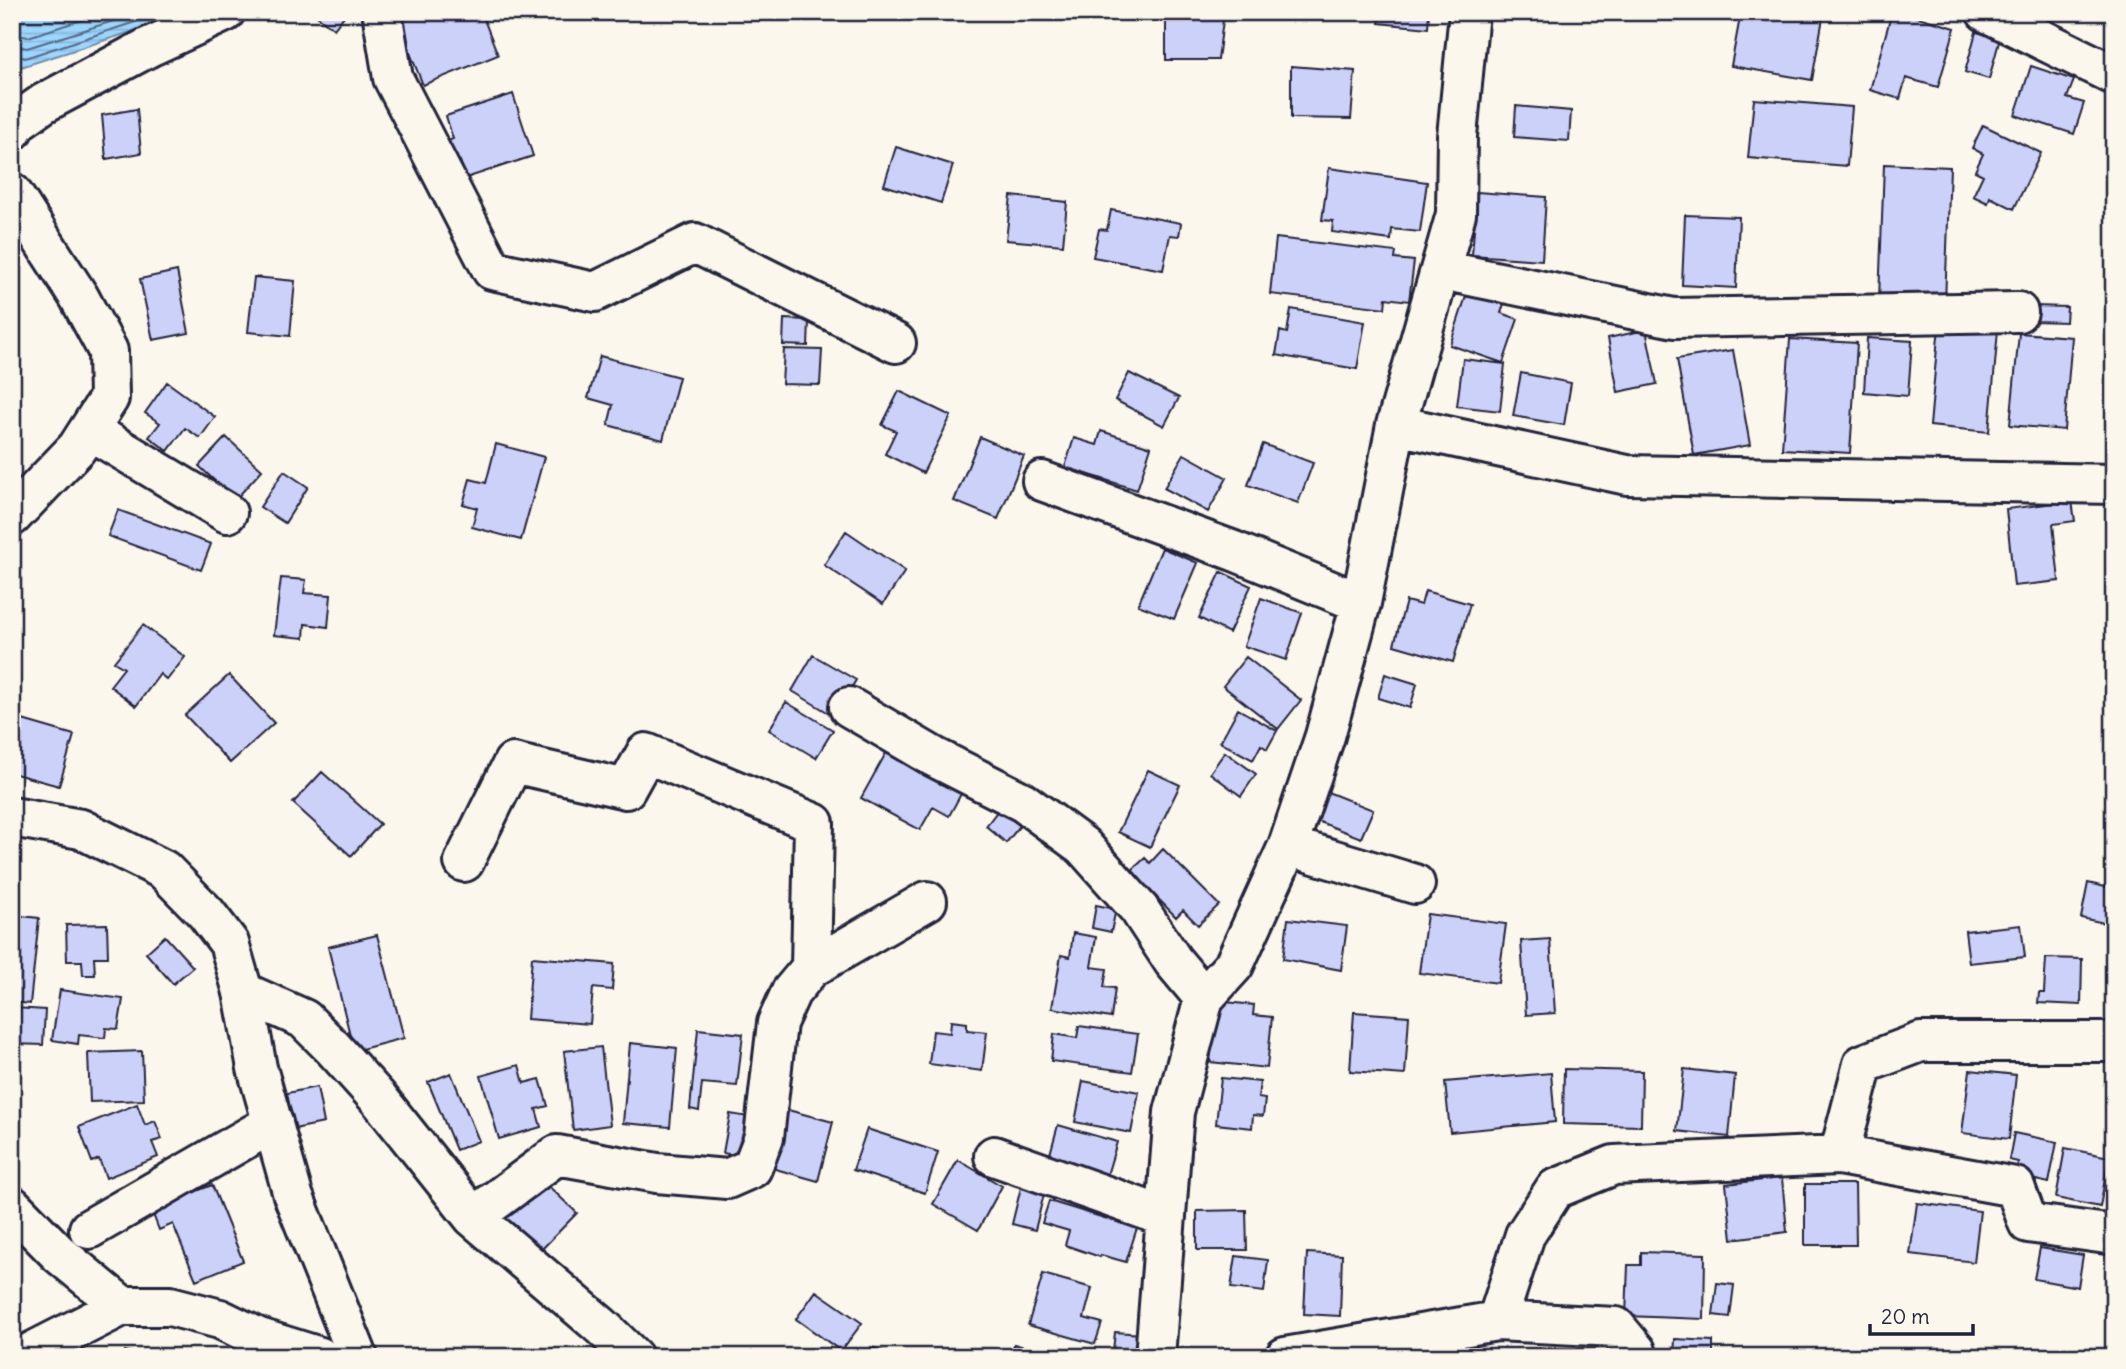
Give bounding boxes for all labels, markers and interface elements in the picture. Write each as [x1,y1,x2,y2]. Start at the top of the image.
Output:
scale bar [1870,1292,1974,1336]
text: 20 m [1881,1303,1930,1330]

